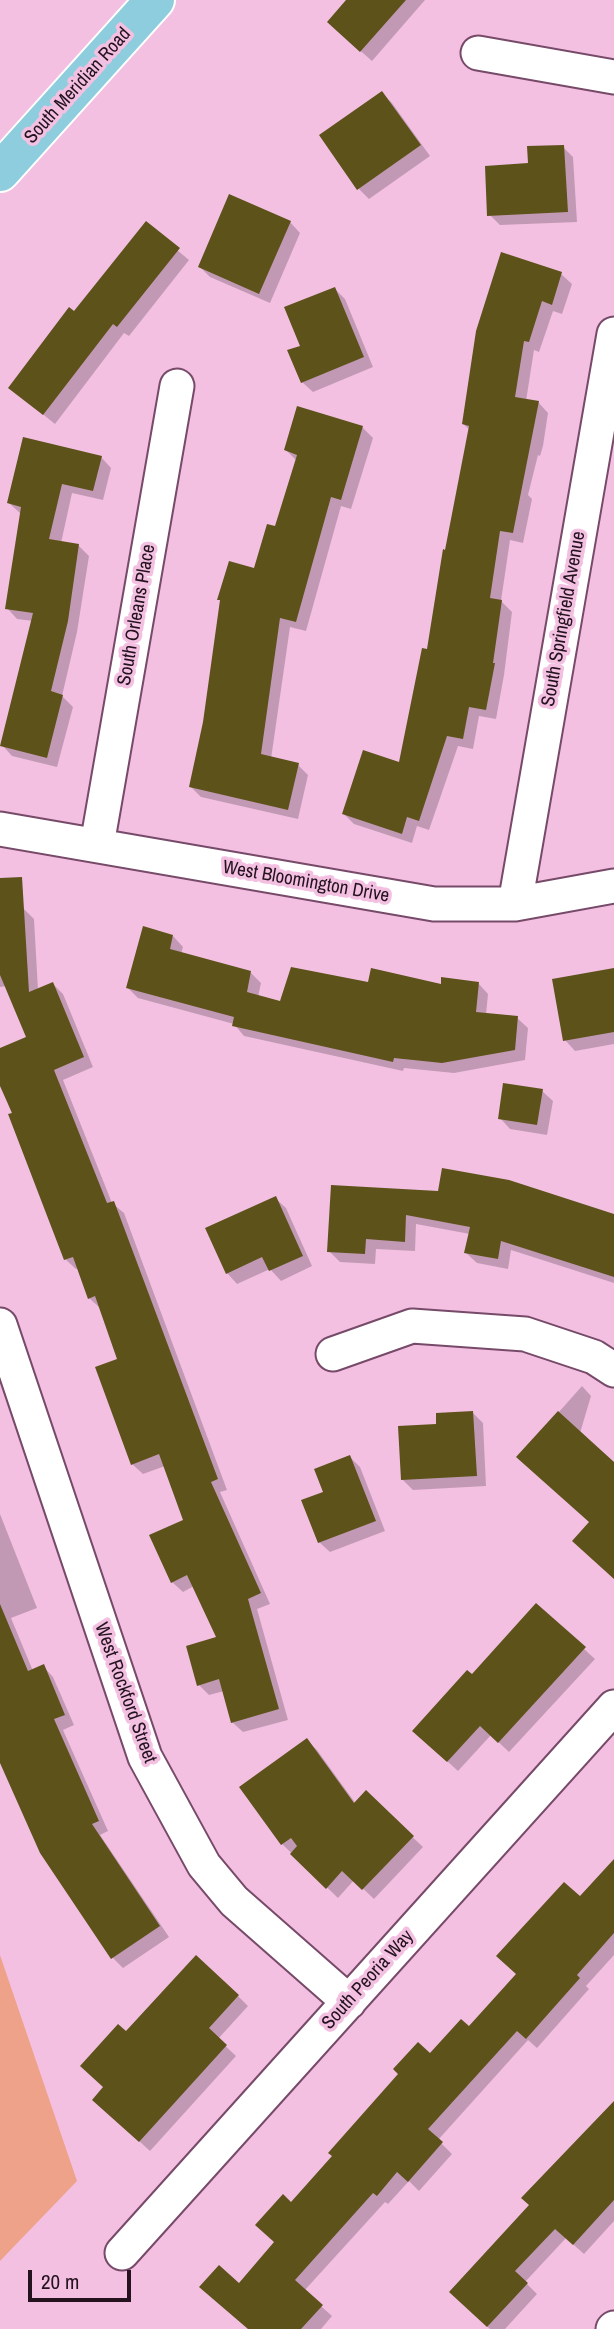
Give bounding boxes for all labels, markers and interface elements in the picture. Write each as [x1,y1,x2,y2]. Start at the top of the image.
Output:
street label: South Meridian Road [20,23,136,149]
street label: South Springfield Avenue [537,530,591,708]
street label: South Orleans Place [113,543,161,687]
street label: West Bloomington Drive [221,856,391,908]
street label: West Rockford Street [89,1620,161,1766]
street label: South Peoria Way [317,1926,419,2034]
scale bar [32,2256,135,2300]
text: 20 m [41,2267,79,2296]

